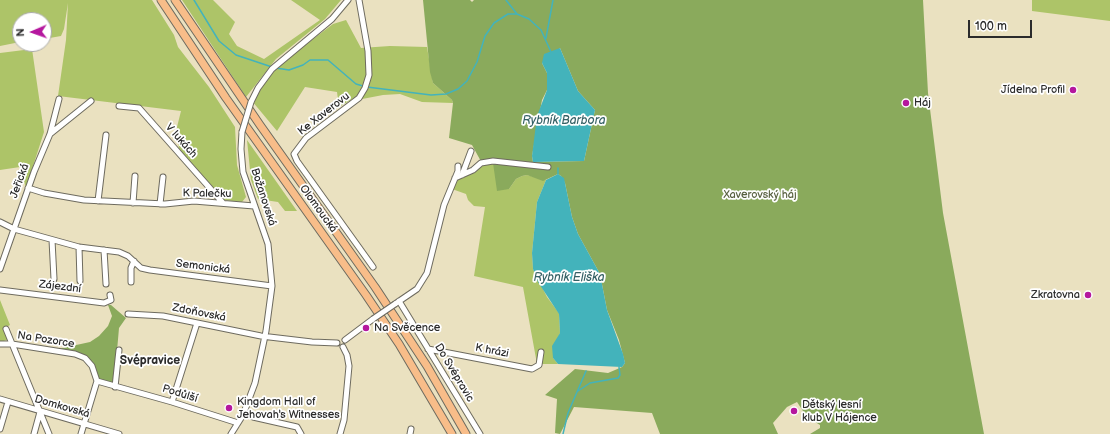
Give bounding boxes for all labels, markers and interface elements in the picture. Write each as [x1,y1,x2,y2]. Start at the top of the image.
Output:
north arrow [12,12,52,52]
scale bar [970,12,1034,38]
text: 100 m [975,19,1007,34]
text: N [14,28,27,37]
place label: Jídelna Profil [1001,83,1065,97]
marker: Jídelna Profil [1068,85,1078,95]
street label: Ke Xaverovu [296,90,352,138]
place label: Háj [914,96,931,110]
marker: Háj [901,98,911,108]
water label: Rybník Barbora [522,114,606,128]
street label: V lukách [162,121,200,161]
street label: Jeřická [8,162,32,200]
street label: Božanovská [247,167,279,227]
street label: Olomoucká [296,183,340,235]
street label: K Palečku [182,187,232,201]
park label: Xaverovský háj [723,188,797,202]
street label: Semonická [175,257,231,277]
water label: Rybník Eliška [534,271,604,285]
street label: Zájezdní [38,278,82,296]
place label: Zkratovna [1031,288,1080,302]
marker: Zkratovna [1083,290,1093,300]
street label: Zdoňovská [171,301,227,325]
place label: Na Svěcence [374,321,440,335]
marker: Na Svěcence [361,323,371,333]
street label: Na Pozorce [17,329,75,351]
street label: Do Svépravic [431,341,477,405]
street label: K hrázi [474,341,510,361]
district label: Svépravice [120,354,180,368]
street label: Podůlší [161,382,199,406]
street label: Domkovská [33,393,91,421]
place label: Kingdom Hall of Jehovah's Witnesses [237,395,340,421]
place label: Dětský lesní klub V Hájence [802,398,877,424]
marker: Kingdom Hall of Jehovah's Witnesses [224,403,234,413]
marker: Dětský lesní klub V Hájence [789,406,799,416]

